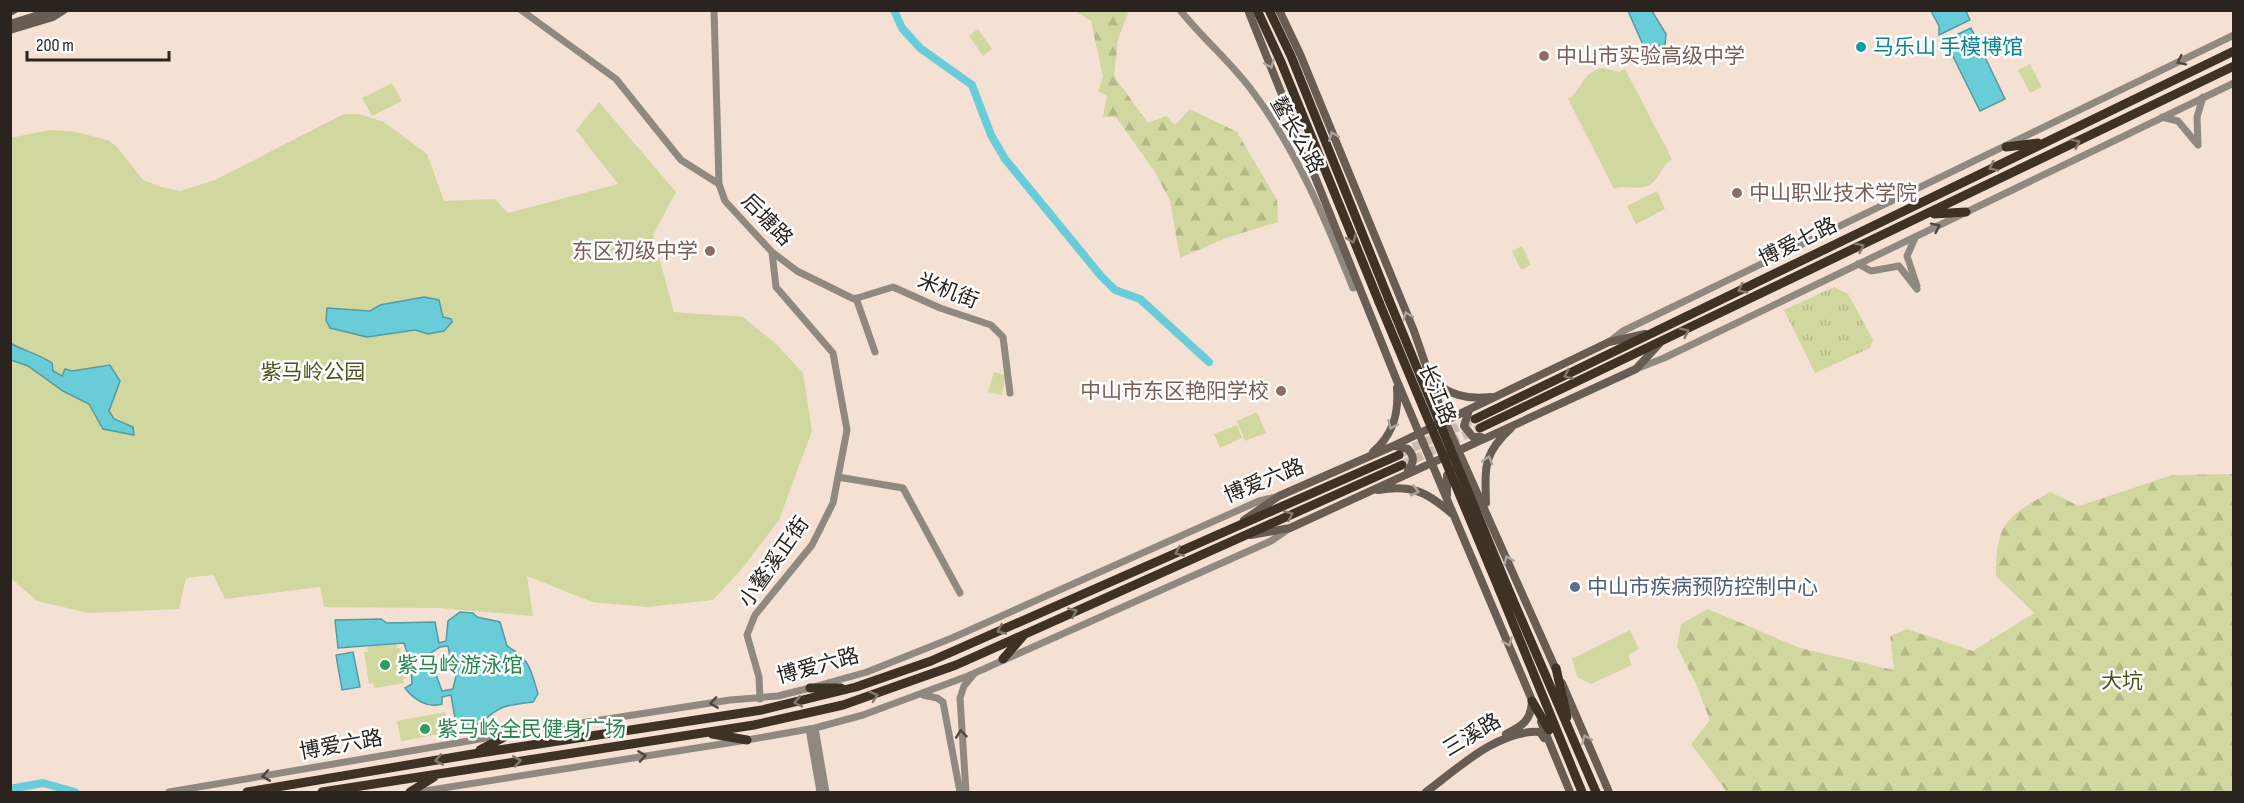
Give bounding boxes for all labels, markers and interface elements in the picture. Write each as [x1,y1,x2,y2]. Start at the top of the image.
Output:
scale bar [27,24,170,62]
text: 200 m [36,35,74,56]
place label: 马乐山 手模博馆 [1873,35,2023,60]
marker: 马乐山 手模博馆 [1854,40,1868,54]
place label: 中山市实验高级中学 [1556,44,1745,69]
marker: 中山市实验高级中学 [1537,49,1551,63]
one-way arrow [2176,54,2187,66]
one-way arrow [1263,58,1275,69]
street label: 鳌长公路 [1265,92,1329,178]
one-way arrow [1328,131,1341,142]
one-way arrow [2070,138,2081,150]
one-way arrow [1989,159,2000,171]
place label: 中山职业技术学院 [1749,181,1917,206]
marker: 中山职业技术学院 [1730,186,1744,200]
street label: 后塘路 [736,189,798,251]
street label: 博爱七路 [1755,212,1841,272]
one-way arrow [1929,222,1940,234]
one-way arrow [1344,233,1357,244]
place label: 东区初级中学 [572,239,698,264]
one-way arrow [1854,242,1865,254]
marker: 东区初级中学 [703,244,717,258]
street label: 米机街 [914,268,982,314]
one-way arrow [1738,281,1749,293]
one-way arrow [1402,312,1414,323]
one-way arrow [1678,327,1689,339]
park label: 紫马岭公园 [261,360,366,385]
street label: 长江路 [1413,360,1461,428]
one-way arrow [1563,368,1574,380]
place label: 中山市东区艳阳学校 [1080,379,1269,404]
marker: 中山市东区艳阳学校 [1274,384,1288,398]
one-way arrow [1388,419,1400,430]
street label: 博爱六路 [1220,454,1308,508]
one-way arrow [1481,455,1494,465]
one-way arrow [1410,484,1420,497]
one-way arrow [1283,511,1294,523]
street label: 小鳌溪正街 [734,512,814,612]
one-way arrow [1175,544,1186,556]
one-way arrow [1503,555,1515,566]
place label: 中山市疾病预防控制中心 [1587,575,1818,600]
marker: 中山市疾病预防控制中心 [1568,580,1582,594]
one-way arrow [1066,608,1077,620]
one-way arrow [996,623,1007,635]
one-way arrow [1501,635,1513,646]
street label: 博爱六路 [774,643,862,689]
place label: 紫马岭游泳馆 [397,653,523,678]
marker: 紫马岭游泳馆 [378,658,392,672]
park label: 大坑 [2101,669,2143,694]
one-way arrow [868,690,879,703]
one-way arrow [793,695,803,708]
one-way arrow [710,696,719,708]
street label: 三溪路 [1439,708,1505,762]
place label: 紫马岭全民健身广场 [437,717,626,742]
marker: 紫马岭全民健身广场 [418,722,432,736]
street label: 博爱六路 [297,725,385,765]
one-way arrow [955,730,968,739]
one-way arrow [1581,734,1593,745]
one-way arrow [637,750,647,762]
one-way arrow [435,753,444,765]
one-way arrow [512,756,522,768]
one-way arrow [261,770,270,782]

